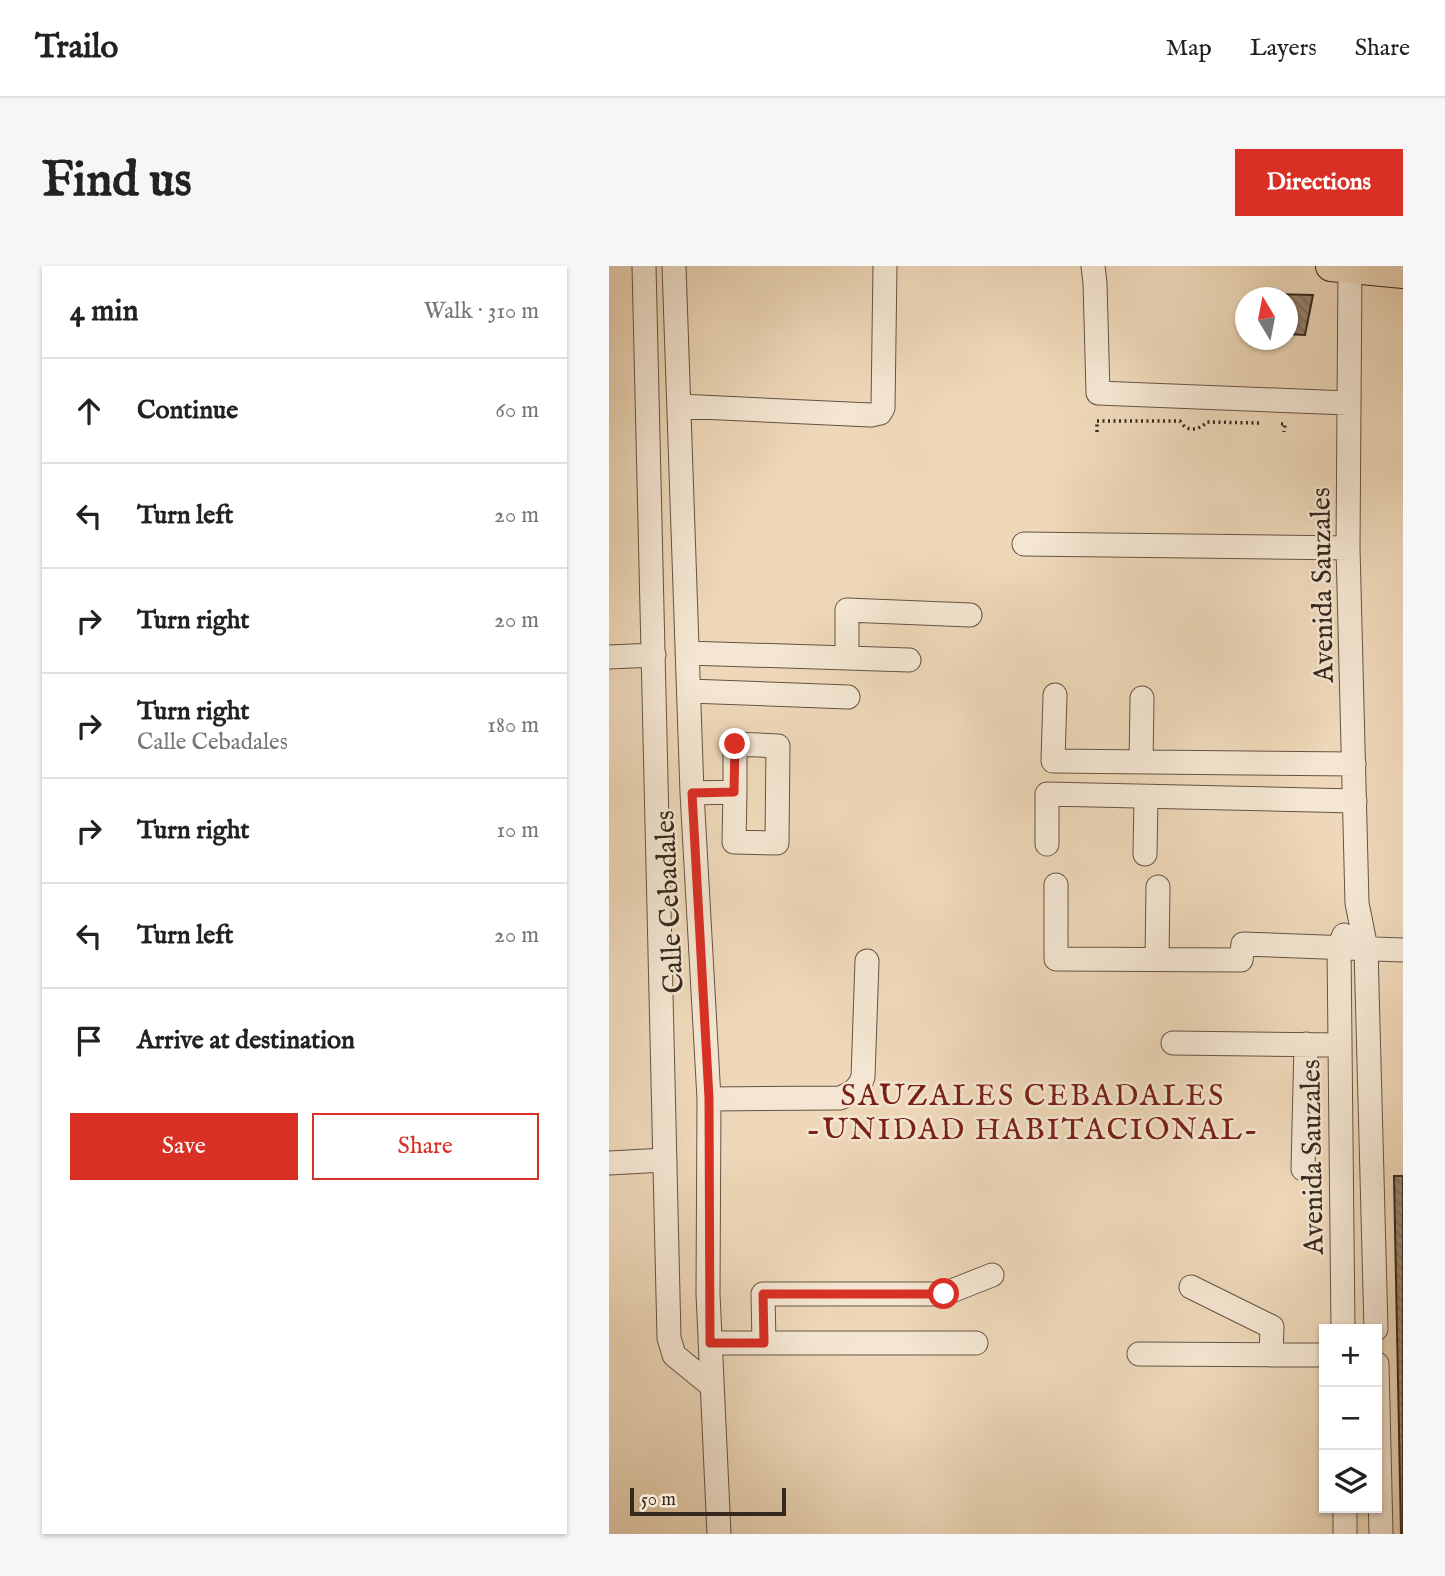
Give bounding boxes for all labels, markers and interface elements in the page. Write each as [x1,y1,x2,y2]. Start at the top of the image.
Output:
text: Trailo [35,27,118,69]
text: Map [1166,33,1212,64]
text: Layers [1250,33,1317,64]
text: Share [1355,33,1410,64]
button: Directions [1235,149,1403,216]
text: Find us [42,151,192,213]
north arrow [1235,287,1298,350]
text: 4 min [70,293,138,331]
text: Walk · 310 m [424,297,539,326]
icon: ahead [70,392,108,430]
text: Continue [137,394,238,427]
text: 60 m [495,396,539,425]
street label: Avenida Sauzales [1304,487,1343,684]
icon: left [70,497,108,535]
text: Turn left [137,499,234,532]
text: 20 m [494,501,539,530]
icon: right [70,602,108,640]
text: Turn right [137,604,250,637]
text: 20 m [494,606,539,635]
text: Turn right [137,695,250,728]
icon: right [70,707,108,745]
text: 180 m [487,711,539,740]
text: Calle Cebadales [137,728,288,757]
route end [719,728,750,759]
street label: Calle Cebadales [648,809,693,994]
icon: right [70,812,108,850]
text: Turn right [137,814,250,847]
text: 10 m [496,816,539,845]
icon: left [70,917,108,955]
text: Turn left [137,919,234,952]
text: 20 m [494,921,539,950]
icon: arrive [70,1022,108,1060]
text: Arrive at destination [137,1024,355,1057]
street label: Avenida Sauzales [1294,1059,1333,1256]
district label: SAUZALES CEBADALES -UNIDAD HABITACIONAL- [806,1078,1260,1150]
button: Save [70,1113,298,1180]
button: Share [312,1113,539,1180]
route start [928,1278,959,1309]
map controls [1319,1324,1382,1513]
button: + [1319,1324,1382,1387]
button: − [1319,1387,1382,1450]
button: layers [1319,1450,1382,1513]
scale bar [630,1485,786,1517]
text: 50 m [641,1488,676,1512]

